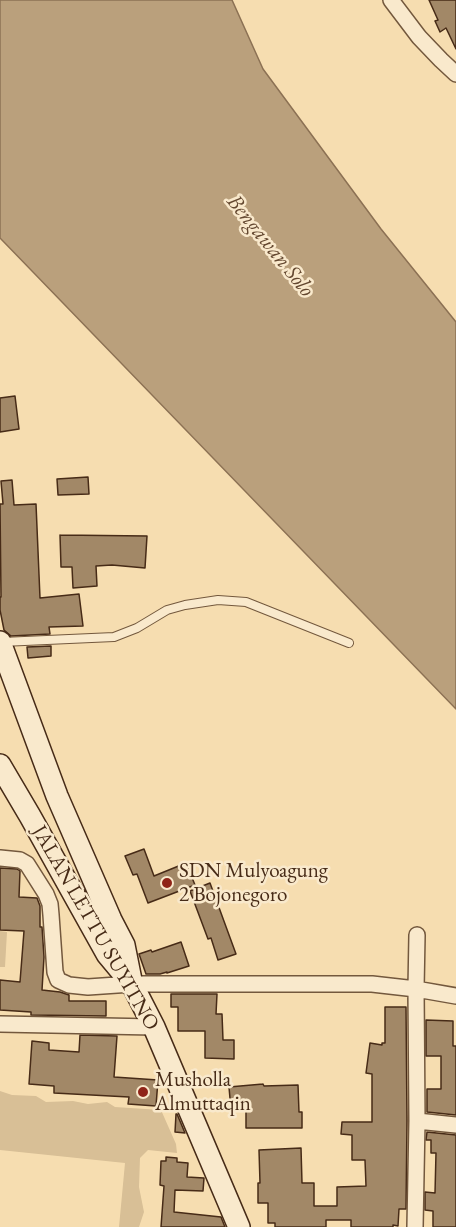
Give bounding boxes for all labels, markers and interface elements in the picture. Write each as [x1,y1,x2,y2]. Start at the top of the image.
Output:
water label: Bengawan Solo [221,189,319,303]
street label: JALAN LETTU SUYITNO [26,821,164,1035]
place label: SDN Mulyoagung 2 Bojonegoro [179,858,328,908]
marker: SDN Mulyoagung 2 Bojonegoro [160,876,174,890]
place label: Musholla Almuttaqin [155,1067,251,1117]
marker: Musholla Almuttaqin [136,1085,150,1099]

